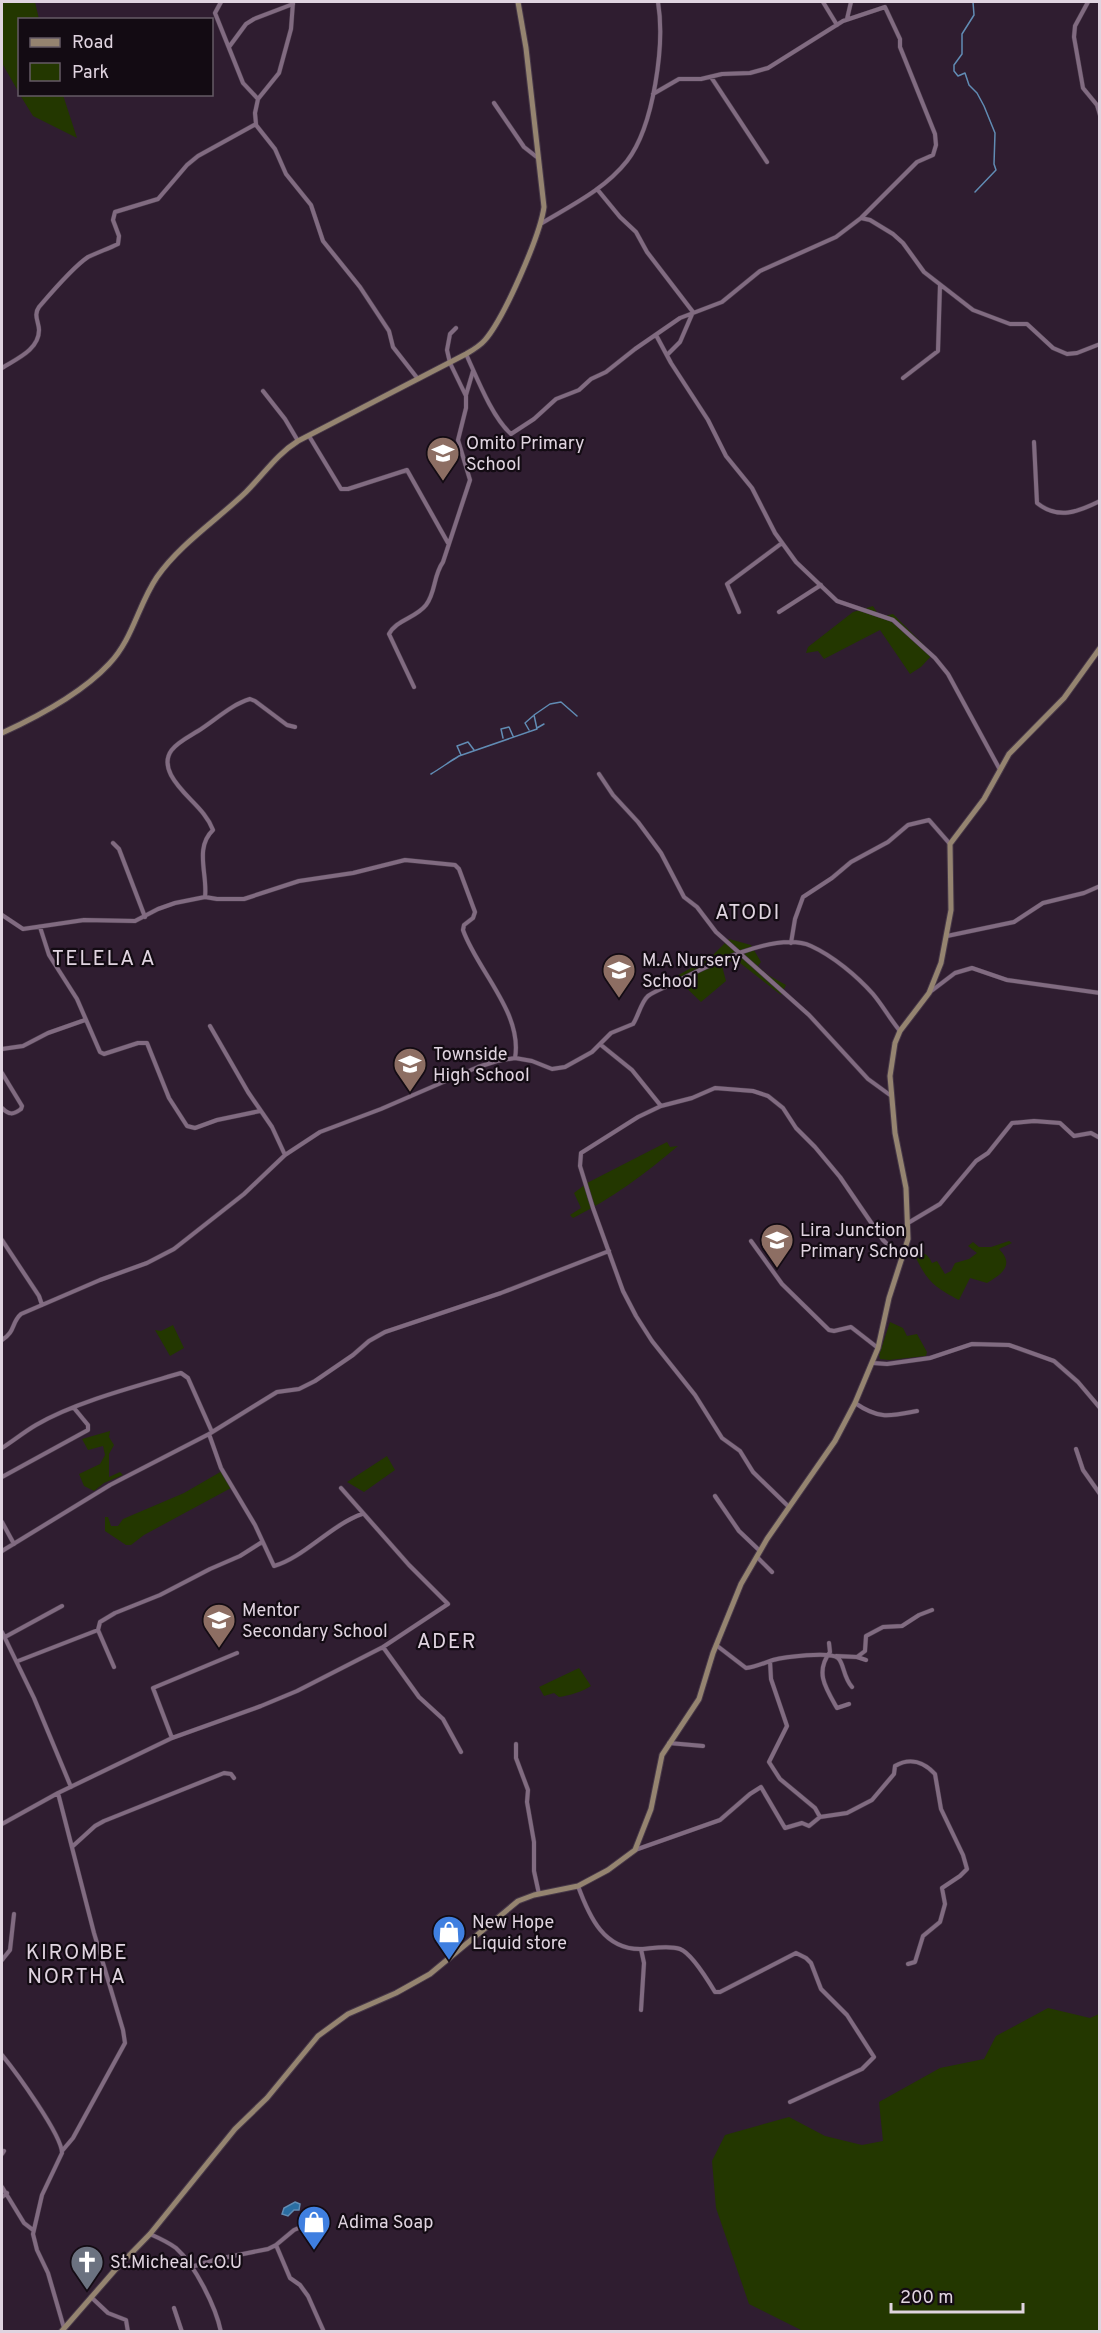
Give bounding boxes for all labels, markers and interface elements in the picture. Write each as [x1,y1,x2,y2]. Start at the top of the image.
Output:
legend [18,18,213,96]
text: Road [72,32,114,55]
text: Park [72,62,109,85]
place label: Omito Primary School [466,433,584,477]
school or university icon: Omito Primary School [425,435,461,482]
district label: ATODI [715,900,781,927]
district label: TELELA A [52,946,156,973]
place label: M.A Nursery School [642,950,741,994]
school or university icon: M.A Nursery School [601,952,637,999]
place label: Townside High School [433,1044,530,1088]
school or university icon: Townside High School [392,1046,428,1093]
place label: Lira Junction Primary School [800,1220,924,1264]
school or university icon: Lira Junction Primary School [759,1222,795,1269]
place label: Mentor Secondary School [242,1600,388,1644]
school or university icon: Mentor Secondary School [201,1602,237,1649]
district label: ADER [417,1629,477,1656]
place label: New Hope Liquid store [472,1912,567,1956]
shop icon: New Hope Liquid store [431,1914,467,1961]
district label: KIROMBE NORTH A [26,1940,128,1991]
shop icon: Adima Soap [296,2204,332,2251]
place label: Adima Soap [337,2212,433,2235]
church icon: St.Micheal C.O.U [69,2244,105,2291]
place label: St.Micheal C.O.U [110,2252,242,2275]
scale bar [891,2276,1023,2314]
text: 200 m [900,2287,953,2310]

